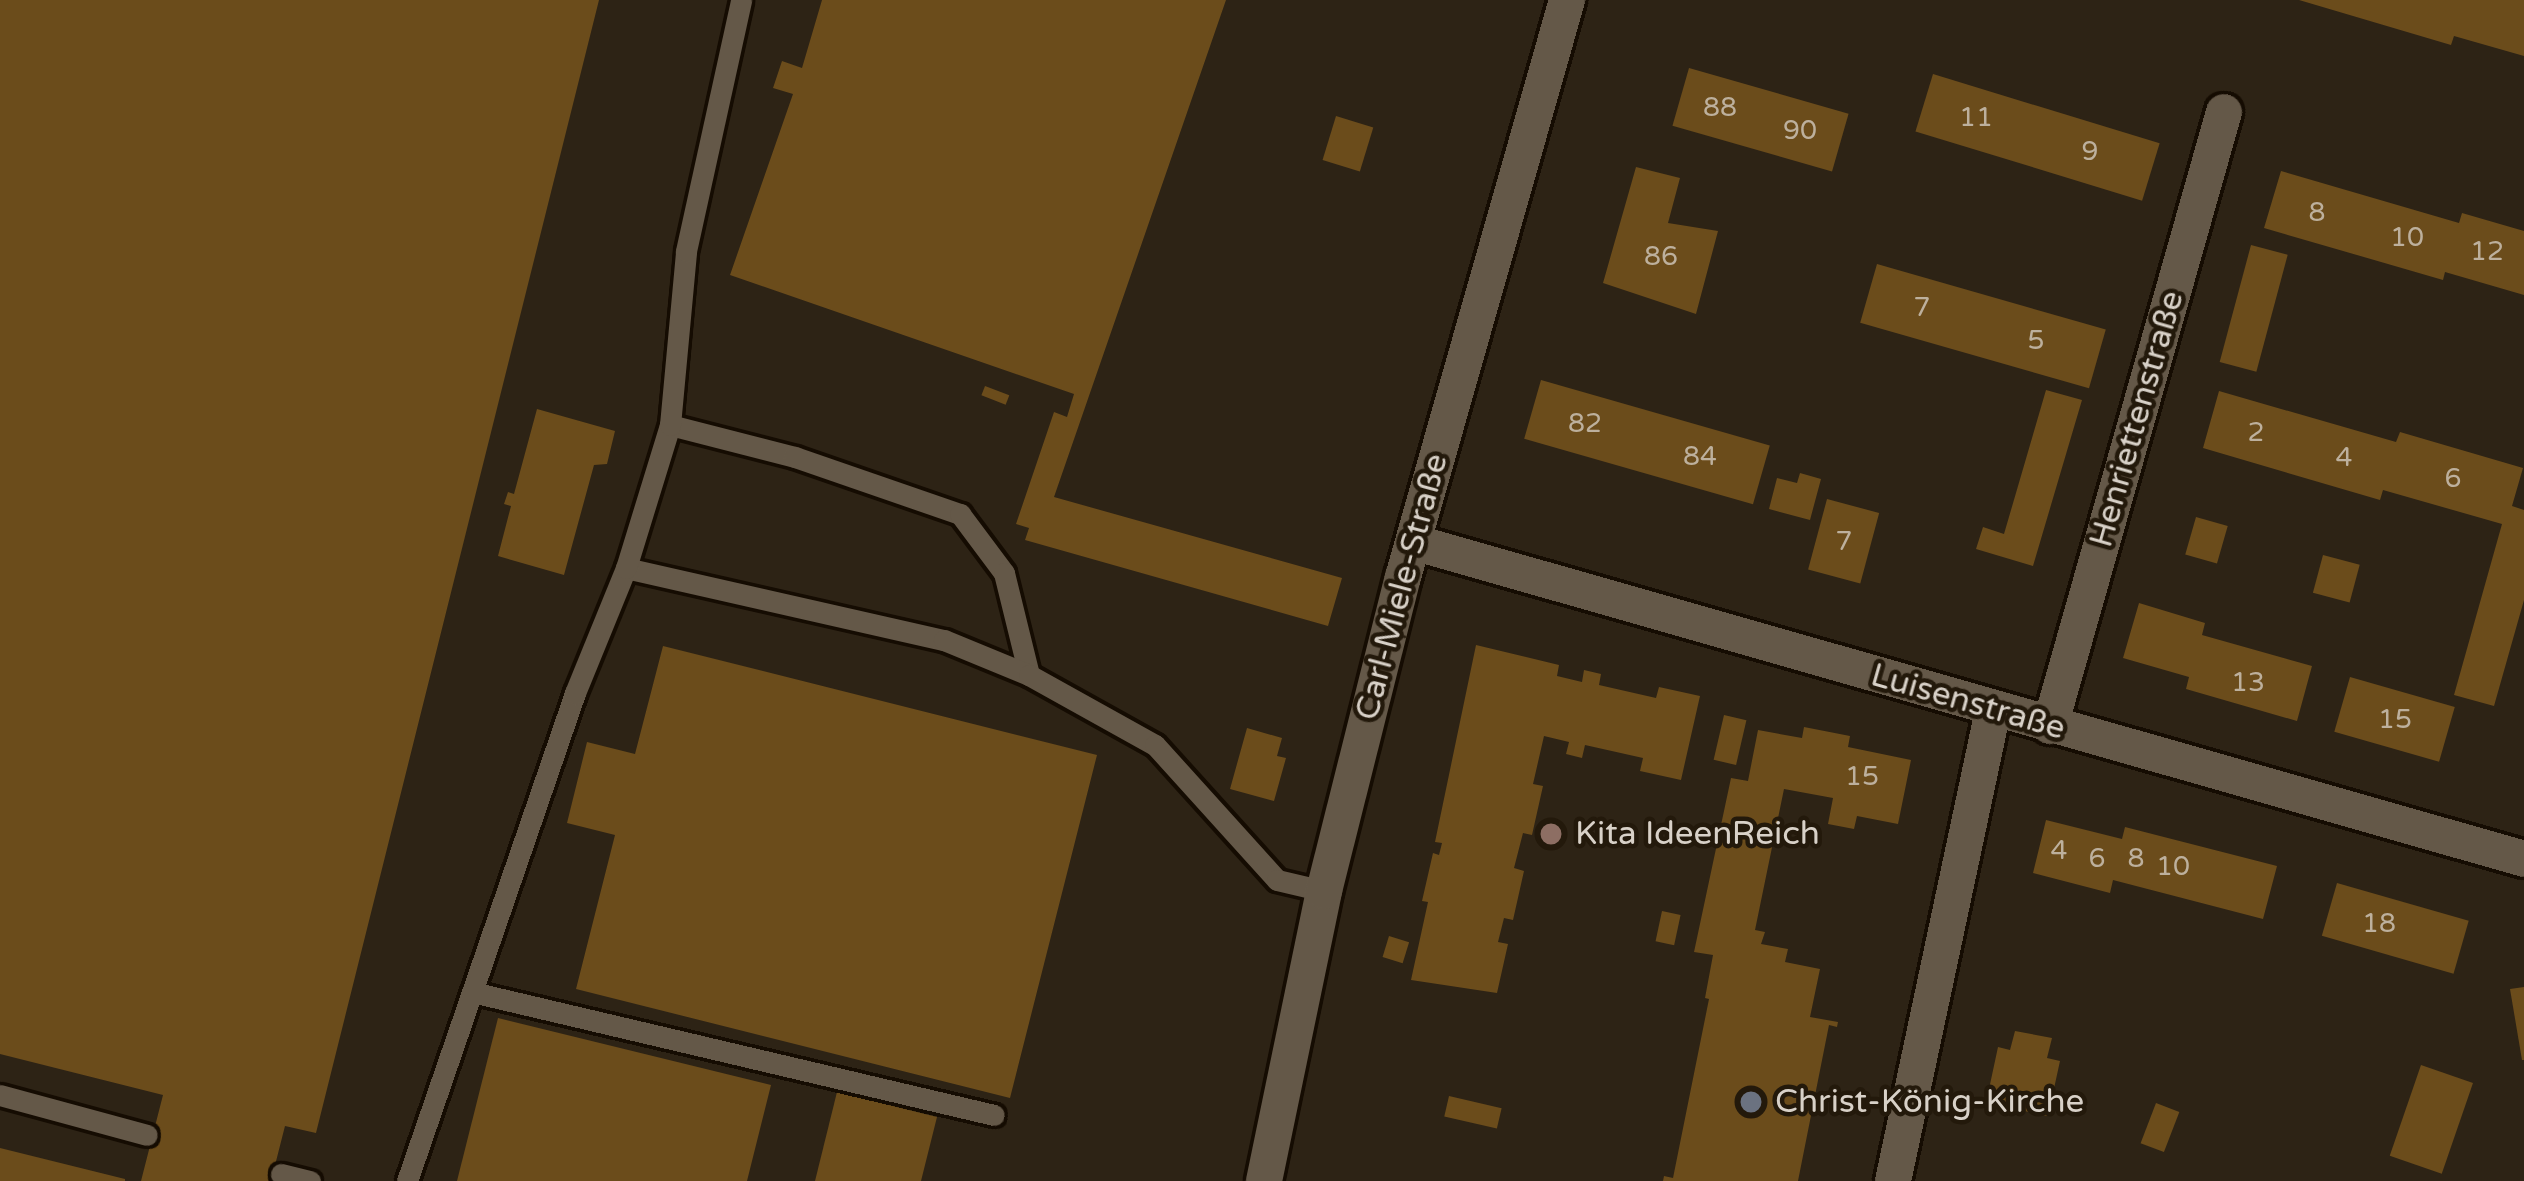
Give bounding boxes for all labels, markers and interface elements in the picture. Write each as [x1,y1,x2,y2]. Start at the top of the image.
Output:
house number: 88 [1703,92,1737,124]
house number: 11 [1959,102,1993,134]
house number: 90 [1783,115,1817,147]
house number: 9 [2082,136,2098,168]
house number: 8 [2309,197,2325,229]
house number: 10 [2390,222,2424,254]
house number: 12 [2470,236,2504,268]
house number: 86 [1644,241,1678,273]
street label: Henriettenstraße [2081,286,2193,552]
house number: 7 [1914,292,1930,324]
house number: 5 [2028,325,2044,357]
house number: 82 [1568,408,1602,440]
house number: 2 [2248,417,2264,449]
house number: 84 [1683,441,1717,473]
house number: 4 [2336,442,2352,474]
street label: Carl-Miele-Straße [1347,449,1457,725]
house number: 6 [2445,463,2461,495]
house number: 7 [1836,526,1852,558]
street label: Luisenstraße [1866,655,2070,749]
house number: 13 [2231,667,2265,699]
house number: 15 [2378,704,2412,736]
house number: 15 [1845,761,1879,793]
place label: Kita IdeenReich [1575,814,1820,854]
marker: Kita IdeenReich [1538,821,1564,847]
house number: 4 [2051,835,2067,867]
house number: 6 [2089,843,2105,875]
house number: 8 [2128,843,2144,875]
house number: 10 [2156,851,2190,883]
house number: 18 [2362,908,2396,940]
place label: Christ-König-Kirche [1775,1082,2084,1122]
marker: Christ-König-Kirche [1738,1089,1764,1115]

